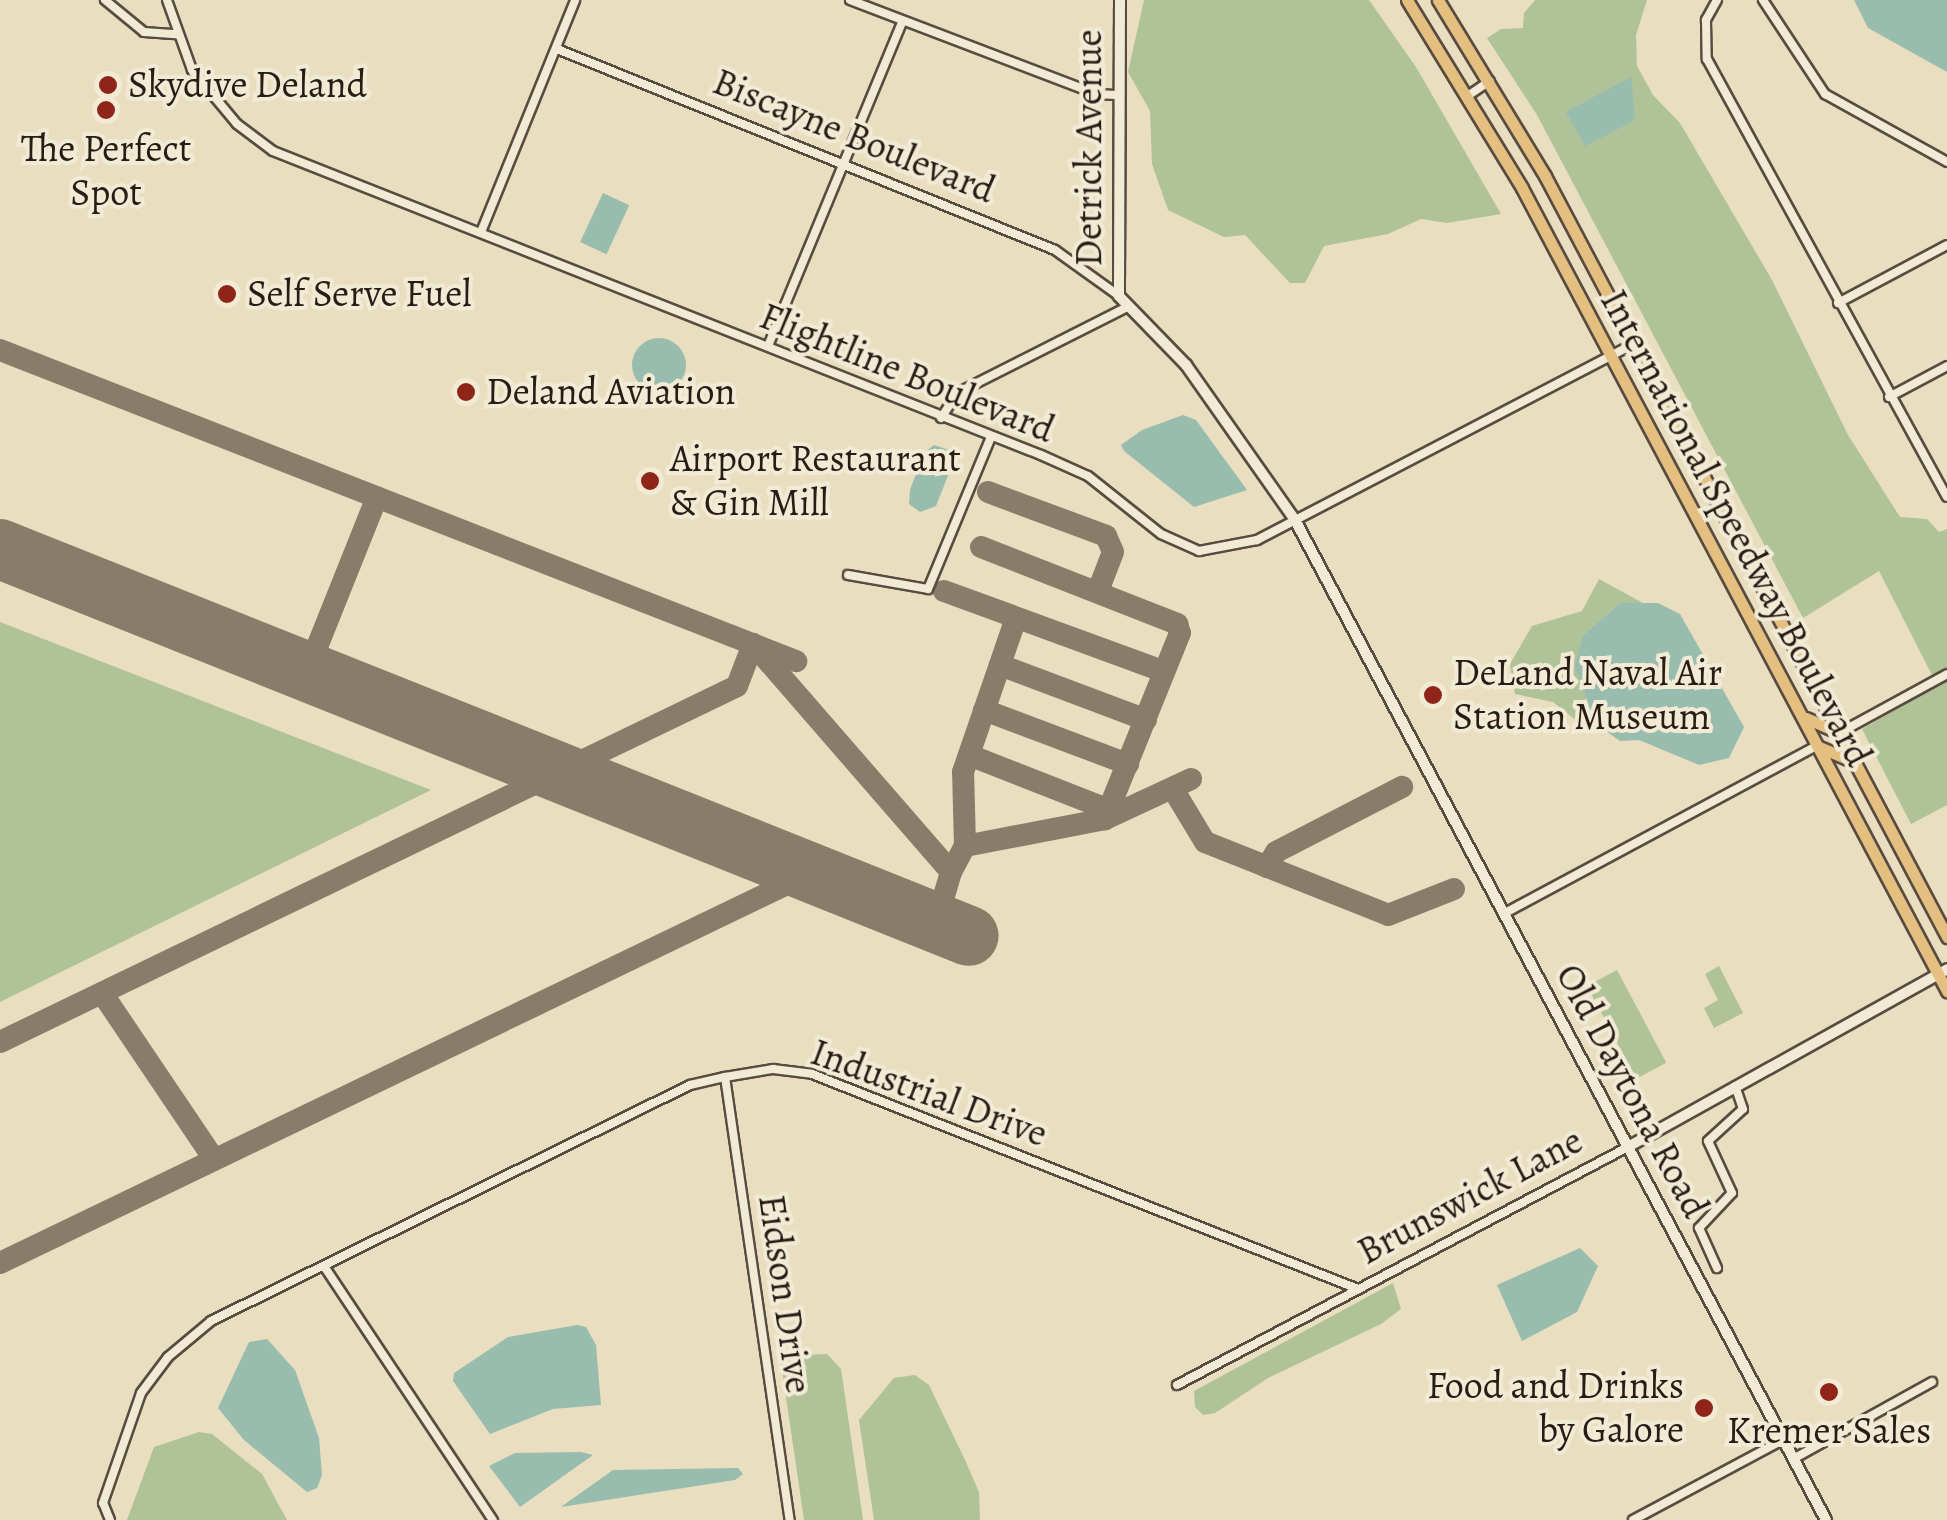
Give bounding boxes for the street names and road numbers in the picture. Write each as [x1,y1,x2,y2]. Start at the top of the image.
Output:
street label: Detrick Avenue [1066,29,1112,267]
street label: Biscayne Boulevard [706,59,1002,213]
street label: International Speedway Boulevard [1591,282,1881,774]
street label: Flightline Boulevard [753,293,1061,453]
street label: Old Daytona Road [1546,956,1718,1226]
street label: Industrial Drive [805,1029,1053,1157]
street label: Brunswick Lane [1350,1118,1590,1274]
street label: Eidson Drive [748,1192,822,1396]

